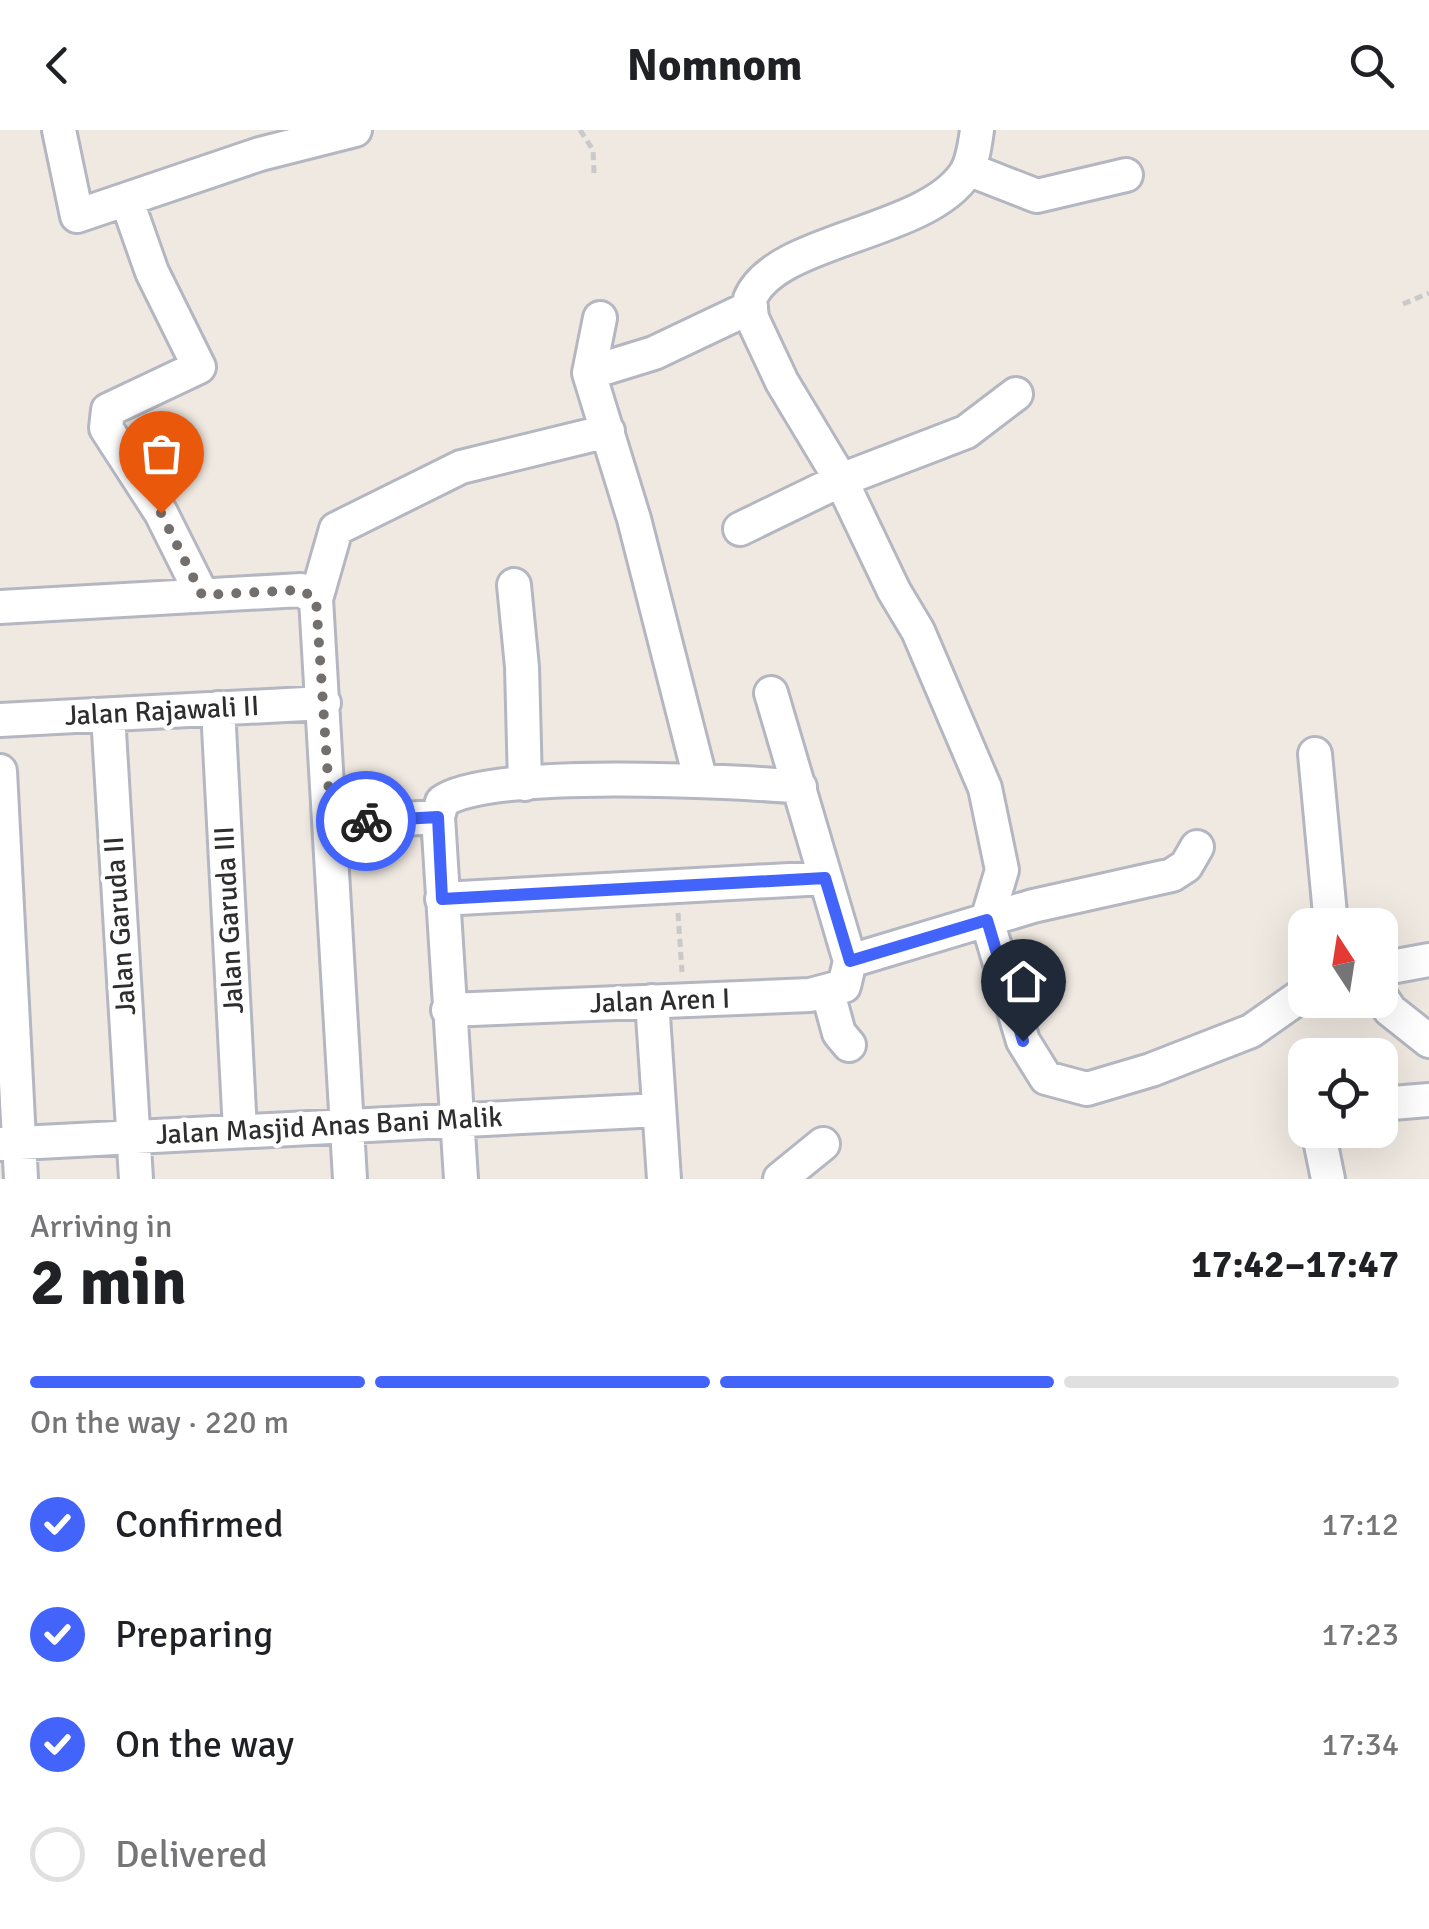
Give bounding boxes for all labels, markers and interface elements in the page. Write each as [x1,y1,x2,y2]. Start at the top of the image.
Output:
icon: back [30,38,85,93]
text: Nomnom [627,38,802,93]
icon: search [1344,38,1399,93]
pin [119,411,204,514]
icon: bag [134,426,189,481]
street label: Jalan Rajawali II [64,689,260,733]
courier [316,771,416,871]
icon: bike [339,794,394,849]
street label: Jalan Garuda III [207,825,251,1015]
street label: Jalan Garuda II [97,835,143,1017]
north arrow [1288,908,1398,1018]
map controls [1288,908,1398,1148]
pin [981,939,1066,1042]
icon: home [996,954,1051,1009]
street label: Jalan Aren I [589,982,731,1020]
button: locate [1288,1038,1398,1148]
street label: Jalan Masjid Anas Bani Malik [155,1100,503,1152]
text: Arriving in [30,1207,172,1246]
text: 17:42–17:47 [1191,1241,1399,1288]
text: 2 min [30,1243,187,1323]
text: On the way · 220 m [30,1403,289,1442]
icon: check [30,1497,85,1552]
text: Confirmed [115,1501,284,1548]
text: 17:12 [1321,1505,1399,1544]
icon: check [30,1607,85,1662]
text: Preparing [115,1611,273,1658]
text: 17:23 [1321,1615,1399,1654]
icon: check [30,1717,85,1772]
text: On the way [115,1721,294,1768]
text: 17:34 [1321,1725,1399,1764]
text: Delivered [115,1831,268,1878]

